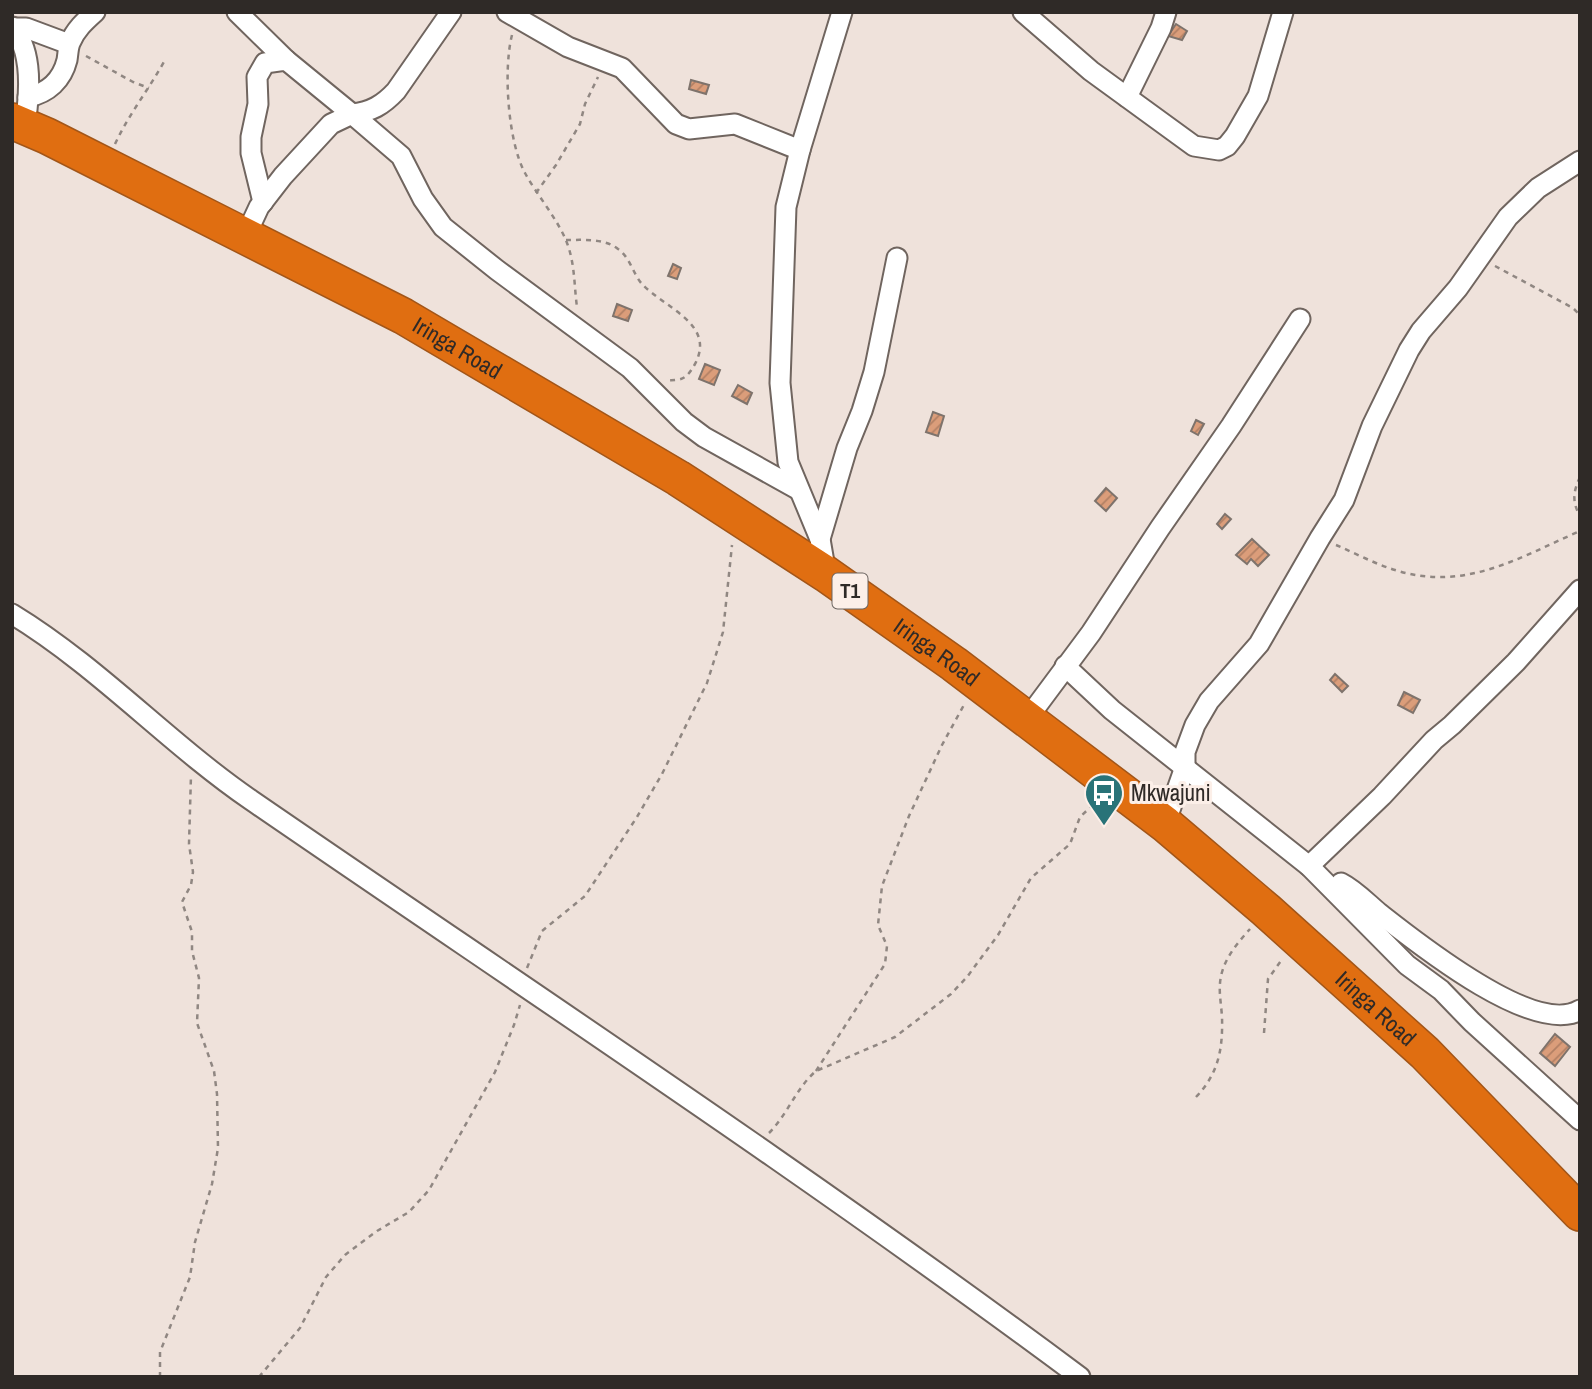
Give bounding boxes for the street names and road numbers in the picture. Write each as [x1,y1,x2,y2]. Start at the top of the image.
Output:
street label: Iringa Road [407,309,508,386]
road number: T1 [832,574,868,608]
street label: Iringa Road [888,610,986,693]
street label: Iringa Road [1329,964,1423,1053]

